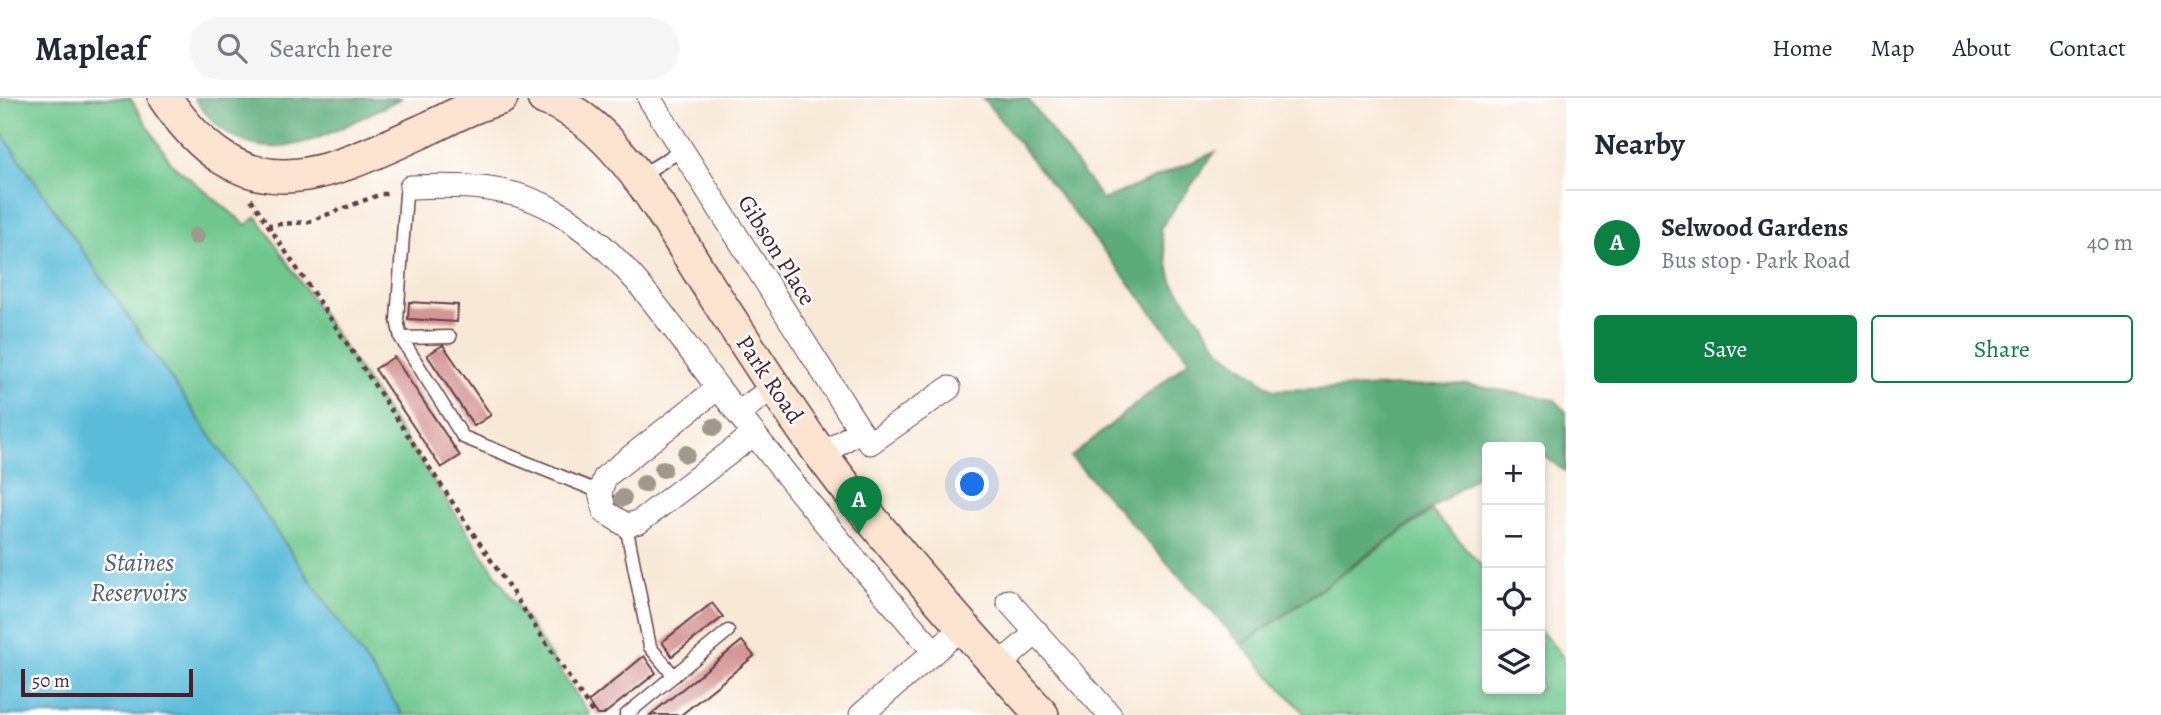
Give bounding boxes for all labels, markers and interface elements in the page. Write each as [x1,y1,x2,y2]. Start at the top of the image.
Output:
search box [189,17,679,80]
text: Mapleaf [35,26,147,71]
icon: search [213,29,251,67]
text: Search here [269,31,393,66]
text: Home [1772,32,1833,64]
text: Map [1871,32,1915,64]
text: About [1953,32,2011,64]
text: Contact [2049,32,2126,64]
text: Nearby [1594,124,1685,164]
street label: Gibson Place [730,189,824,311]
text: Selwood Gardens [1661,210,1848,245]
text: A [1610,227,1624,258]
text: 40 m [2087,227,2133,258]
text: Bus stop · Park Road [1661,245,1851,276]
button: Save [1594,315,1857,383]
button: Share [1871,315,2133,383]
street label: Park Road [729,329,811,429]
map controls [1482,442,1545,694]
button: + [1482,442,1545,505]
your location [955,467,989,501]
pin: A [836,476,882,534]
button: − [1482,505,1545,568]
water label: Staines Reservoirs [90,545,188,610]
button: locate [1482,568,1545,631]
button: layers [1482,631,1545,694]
scale bar [21,666,192,698]
text: 50 m [32,668,70,694]

